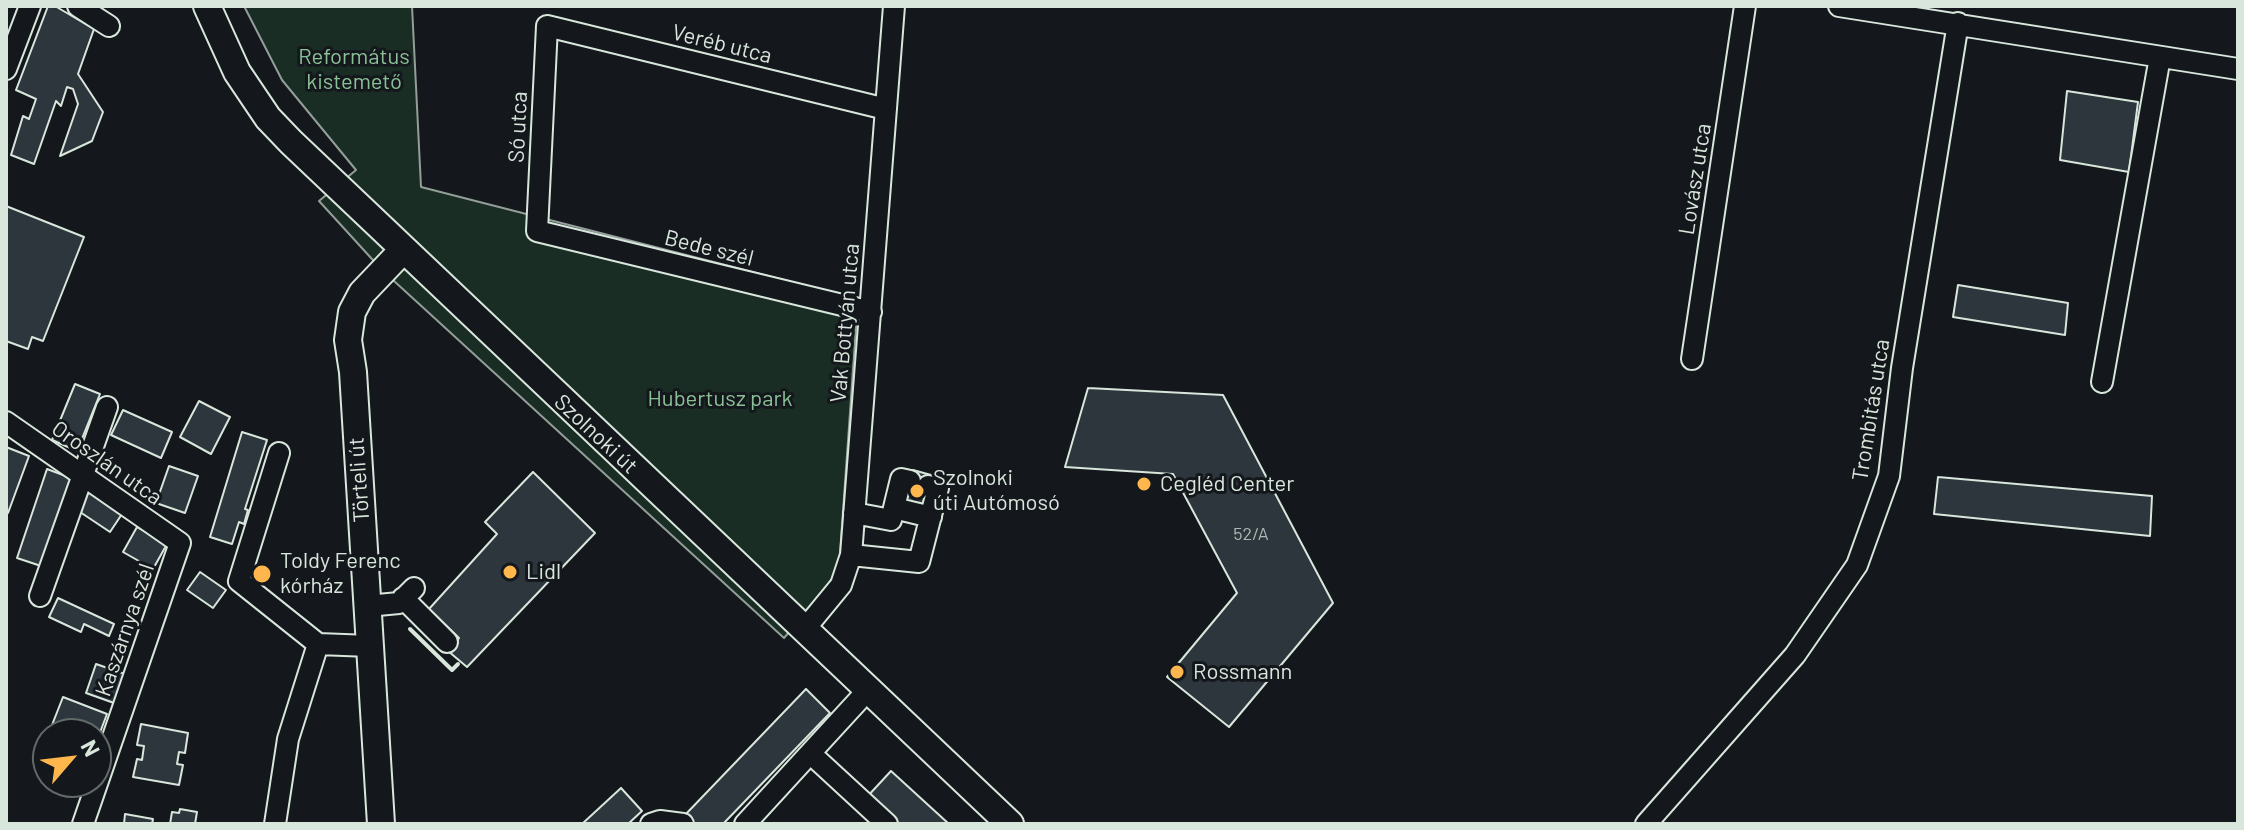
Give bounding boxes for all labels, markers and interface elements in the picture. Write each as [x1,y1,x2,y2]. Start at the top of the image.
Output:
street label: Veréb utca [669,19,775,69]
park label: Református kistemető [298,44,410,96]
street label: Só utca [503,91,533,163]
street label: Lovász utca [1673,121,1717,237]
street label: Bede szél [662,224,756,272]
street label: Vak Bottyán utca [825,242,865,404]
street label: Trombitás utca [1847,337,1895,483]
park label: Hubertusz park [647,386,793,412]
street label: Szolnoki út [549,389,643,479]
street label: Oroszlán utca [47,415,167,511]
street label: Törteli út [343,436,375,524]
place label: Szolnoki úti Autómosó [933,465,1060,516]
place label: Cegléd Center [1160,471,1294,497]
marker: Cegléd Center [1135,475,1153,493]
marker: Szolnoki úti Autómosó [908,482,926,500]
house number: 52/A [1233,523,1269,545]
place label: Toldy Ferenc kórház [280,548,401,600]
place label: Lidl [526,559,561,585]
street label: Kaszárnya szél [90,560,160,700]
marker: Toldy Ferenc kórház [251,563,273,585]
marker: Lidl [501,563,519,581]
place label: Rossmann [1193,659,1292,685]
marker: Rossmann [1168,663,1186,681]
north arrow [32,718,112,798]
text: N [77,735,106,760]

